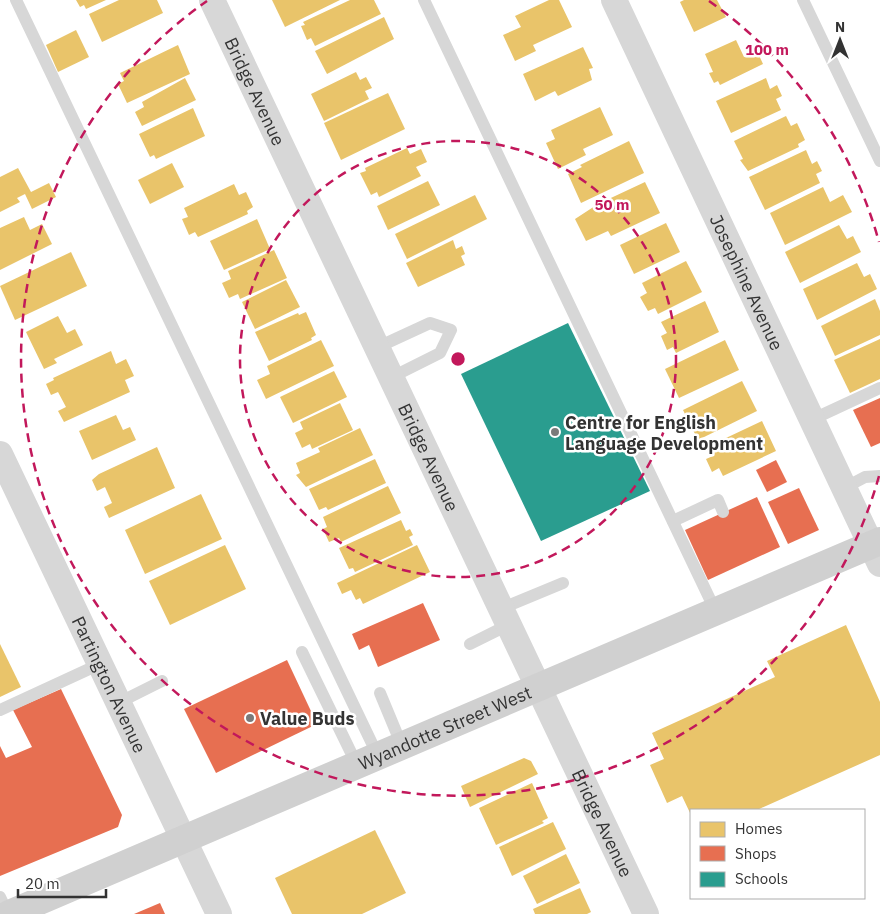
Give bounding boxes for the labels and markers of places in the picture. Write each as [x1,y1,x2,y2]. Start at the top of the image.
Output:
centre of rings [449,350,467,368]
place label: Centre for English Language Development [565,411,763,455]
marker: Centre for English Language Development [549,426,561,438]
place label: Value Buds [260,707,355,730]
marker: Value Buds [244,712,256,724]

